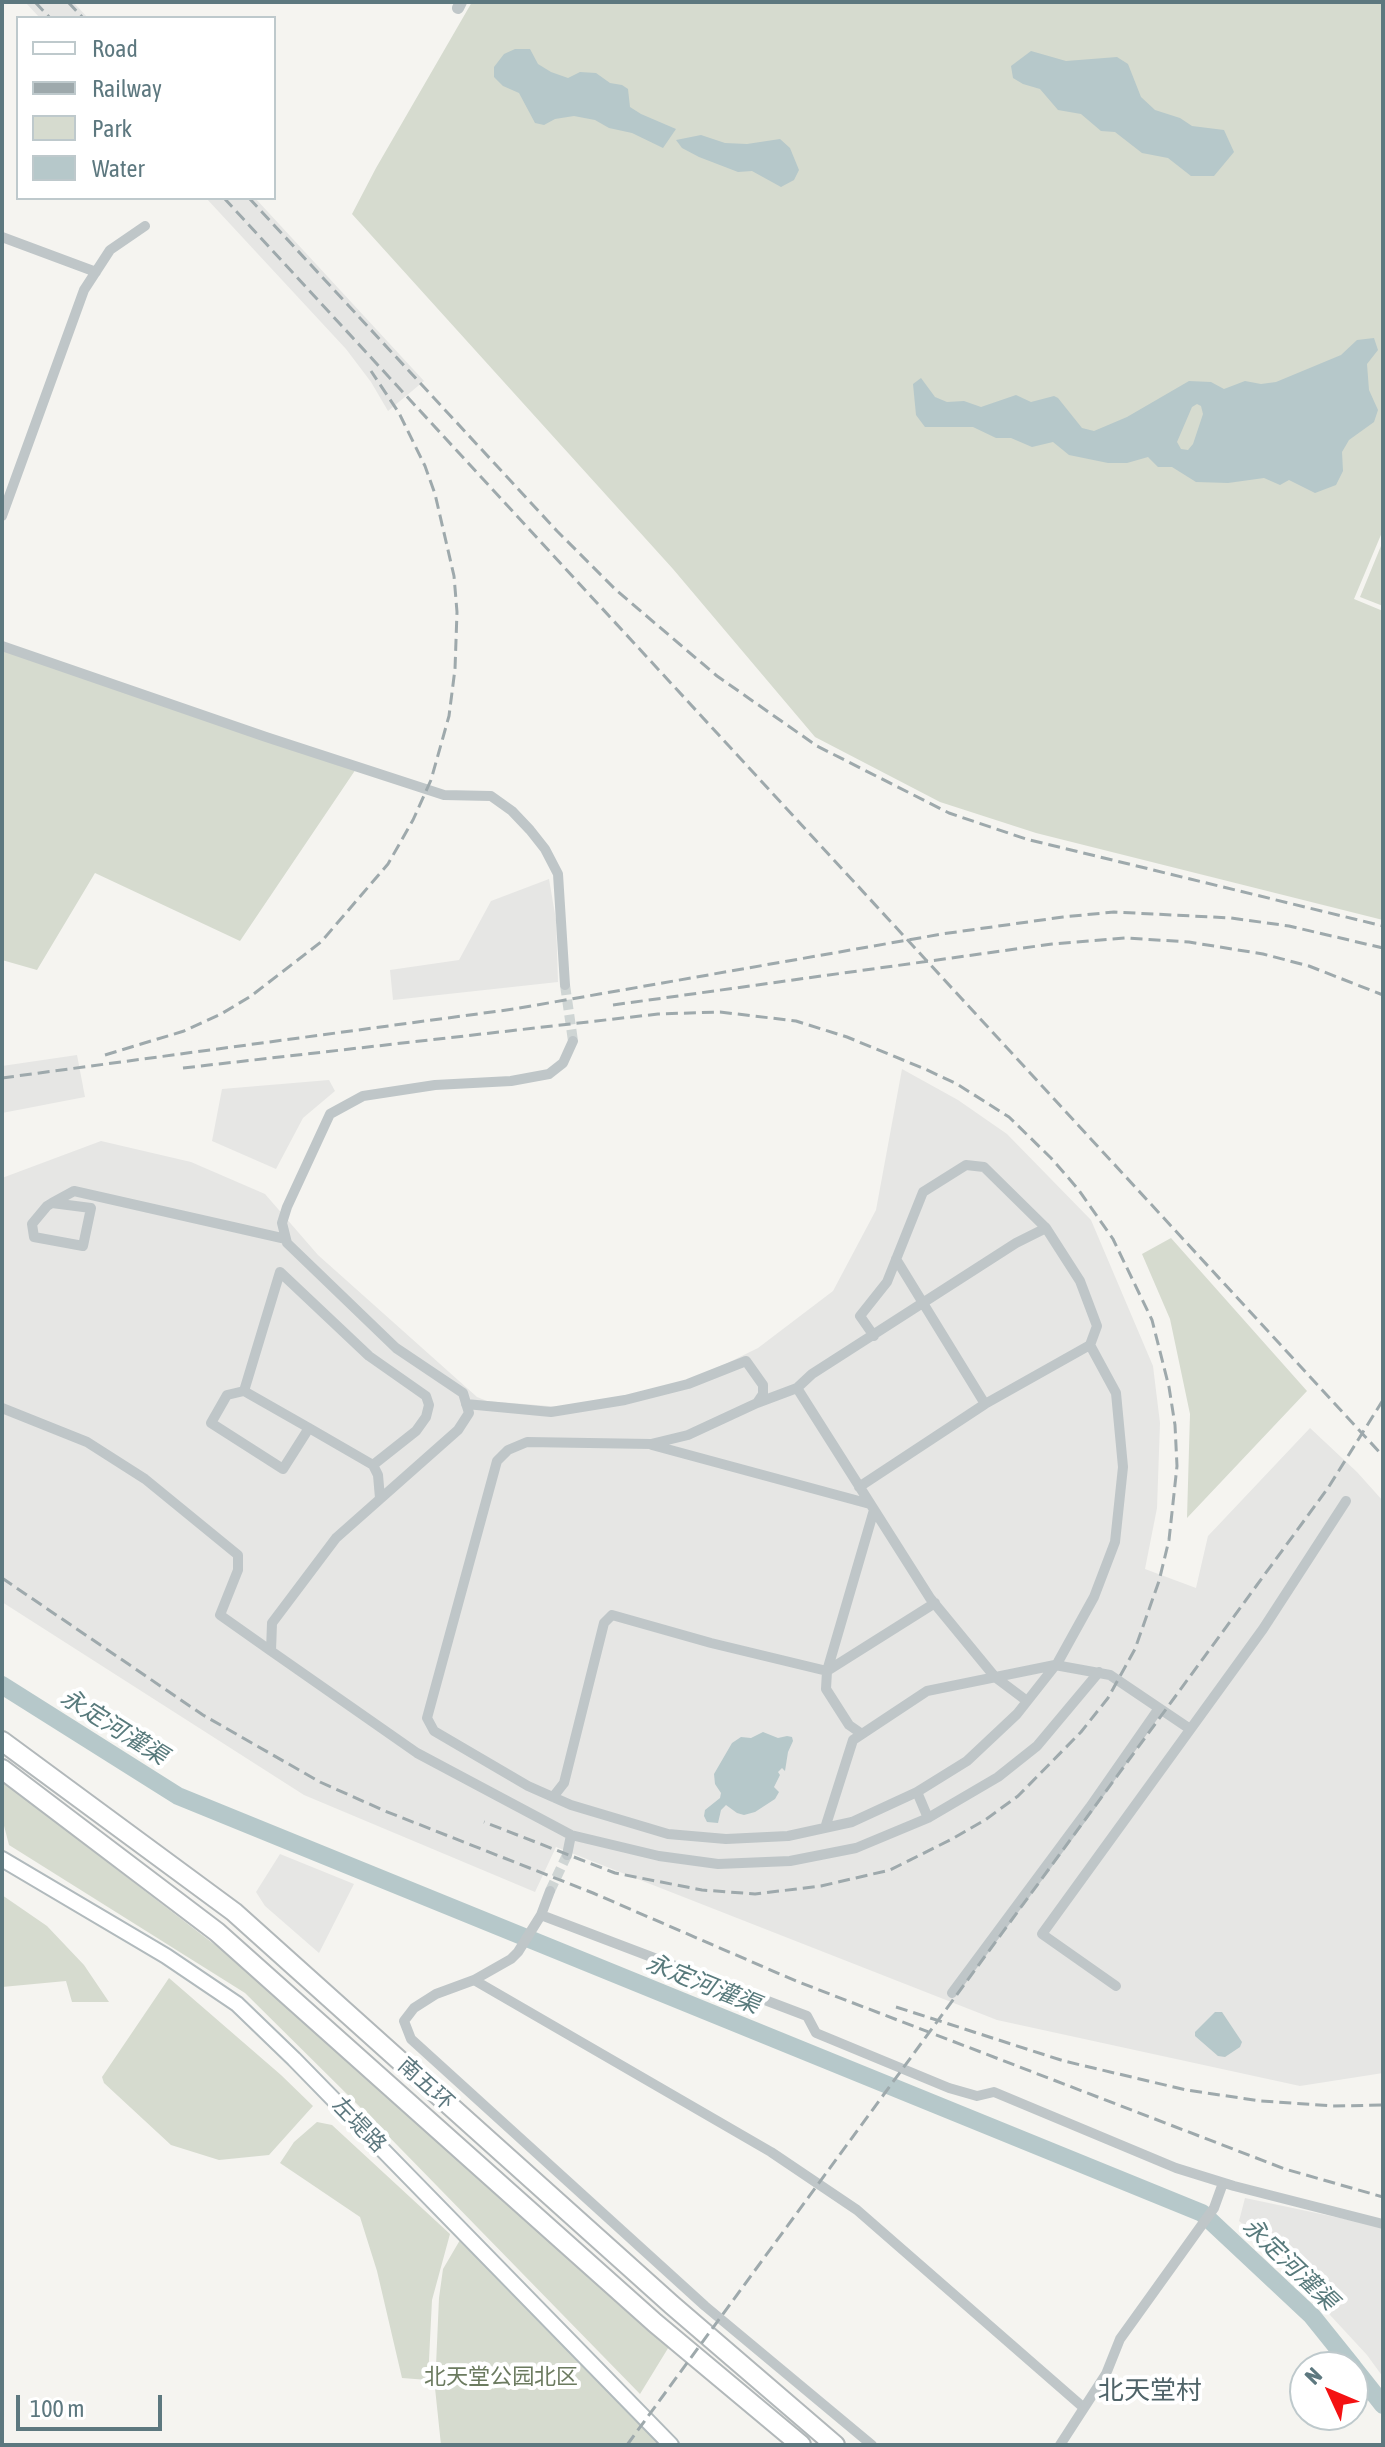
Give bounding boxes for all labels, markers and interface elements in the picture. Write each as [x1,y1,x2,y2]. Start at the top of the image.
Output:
legend [16,16,276,200]
text: Road [92,35,138,62]
text: Railway [92,75,162,102]
text: Park [92,115,132,142]
text: Water [92,155,145,182]
water label: 永定河灌渠 [55,1683,173,1771]
water label: 永定河灌渠 [642,1948,764,2020]
street label: 南五环 [393,2052,459,2116]
street label: 左堤路 [327,2092,391,2158]
water label: 永定河灌渠 [1237,2212,1343,2316]
north arrow [1289,2351,1369,2431]
text: N [1299,2362,1327,2389]
park label: 北天堂公园北区 [424,2364,578,2390]
district label: 北天堂村 [1098,2375,1202,2407]
scale bar [20,2379,166,2429]
text: 100 m [30,2395,84,2422]

